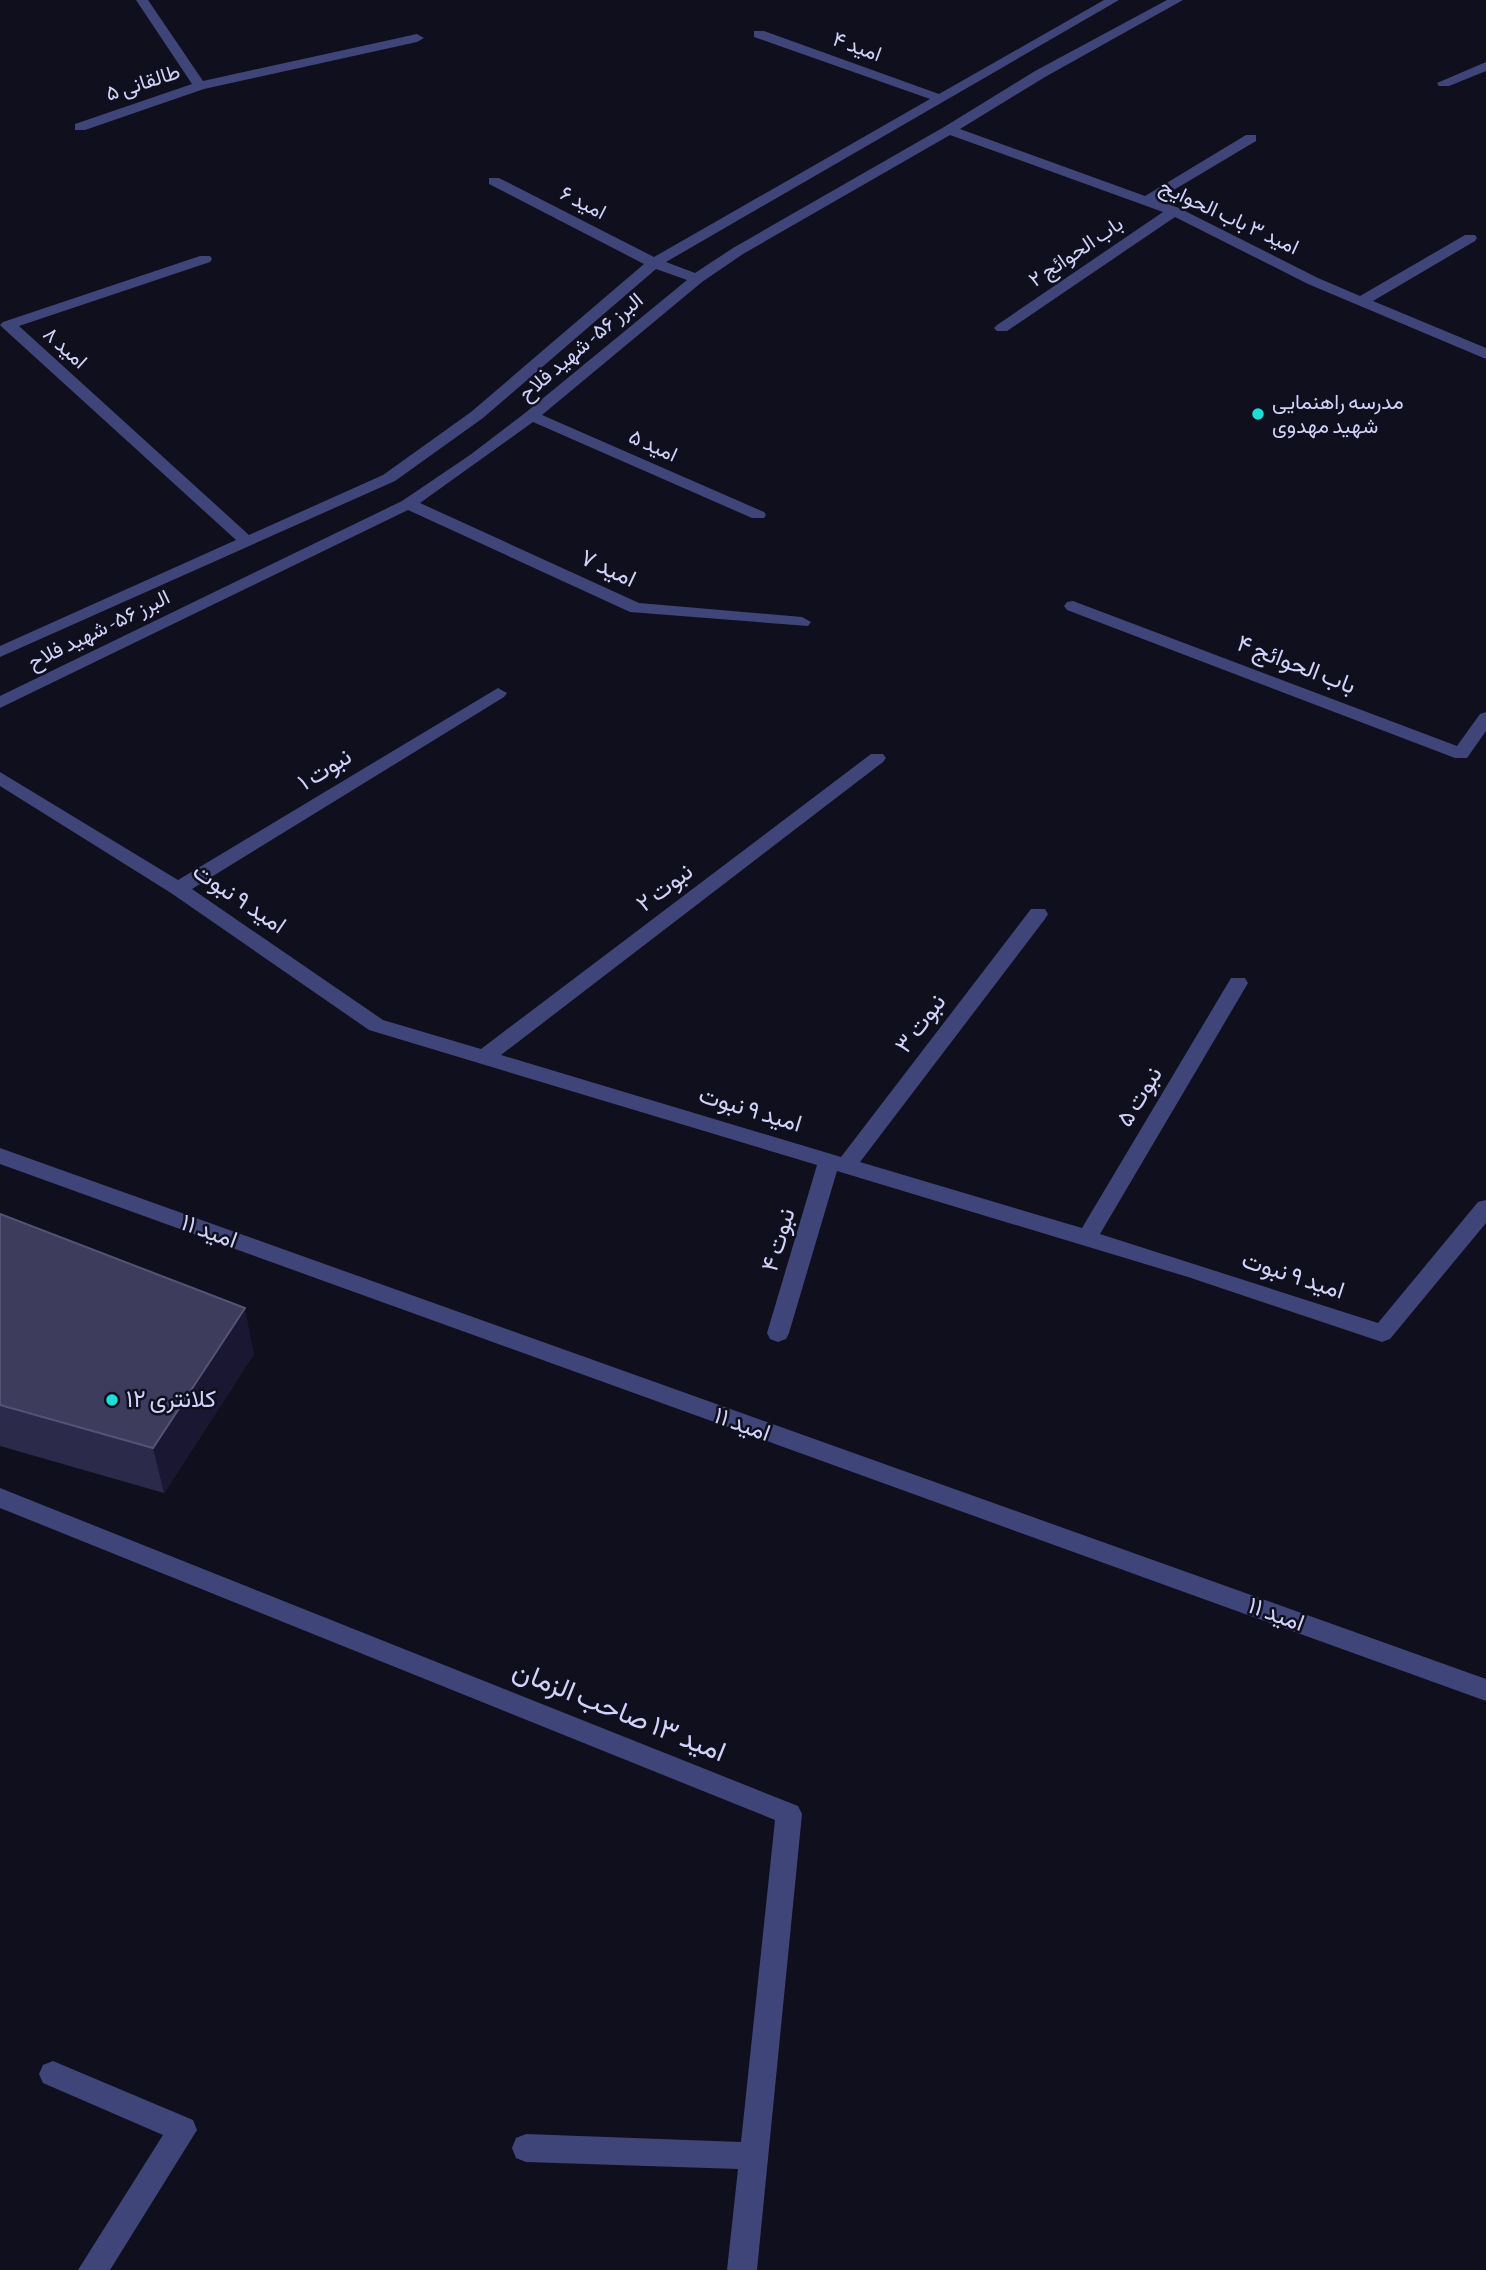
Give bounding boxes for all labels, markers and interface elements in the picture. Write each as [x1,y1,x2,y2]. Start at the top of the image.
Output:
street label: امید ۴ [829,29,884,66]
street label: طالقانی ۵ [103,61,183,106]
street label: امید ۳ باب الحوایج [1155,176,1302,261]
street label: امید ۶ [556,183,609,224]
street label: باب الحوائج ۲ [1025,213,1128,293]
street label: البرز ۵۶- شهید فلاح [515,289,649,407]
street label: امید ۸ [38,323,91,374]
place label: مدرسه راهنمایی شهید مهدوی [1272,392,1404,439]
marker: مدرسه راهنمایی شهید مهدوی [1250,406,1266,422]
street label: امید ۵ [625,426,680,467]
street label: امید ۷ [576,546,639,593]
street label: البرز ۵۶- شهید فلاح [25,587,174,676]
street label: باب الحوائج ۴ [1232,631,1359,702]
street label: نبوت ۱ [294,745,357,797]
street label: امید ۹ نبوت [187,859,290,940]
street label: نبوت ۲ [632,859,699,918]
street label: نبوت ۳ [891,990,952,1059]
street label: نبوت ۵ [1113,1063,1169,1132]
street label: امید ۹ نبوت [695,1083,804,1139]
street label: نبوت ۴ [758,1206,802,1275]
street label: امید ۱۱ [177,1211,240,1254]
street label: امید ۹ نبوت [1238,1248,1347,1306]
place label: کلانتری ۱۲ [126,1388,216,1414]
marker: کلانتری ۱۲ [104,1392,120,1408]
street label: امید ۱۱ [710,1404,773,1447]
street label: امید ۱۱ [1244,1594,1307,1637]
street label: امید ۱۳ صاحب الزمان [508,1657,729,1769]

